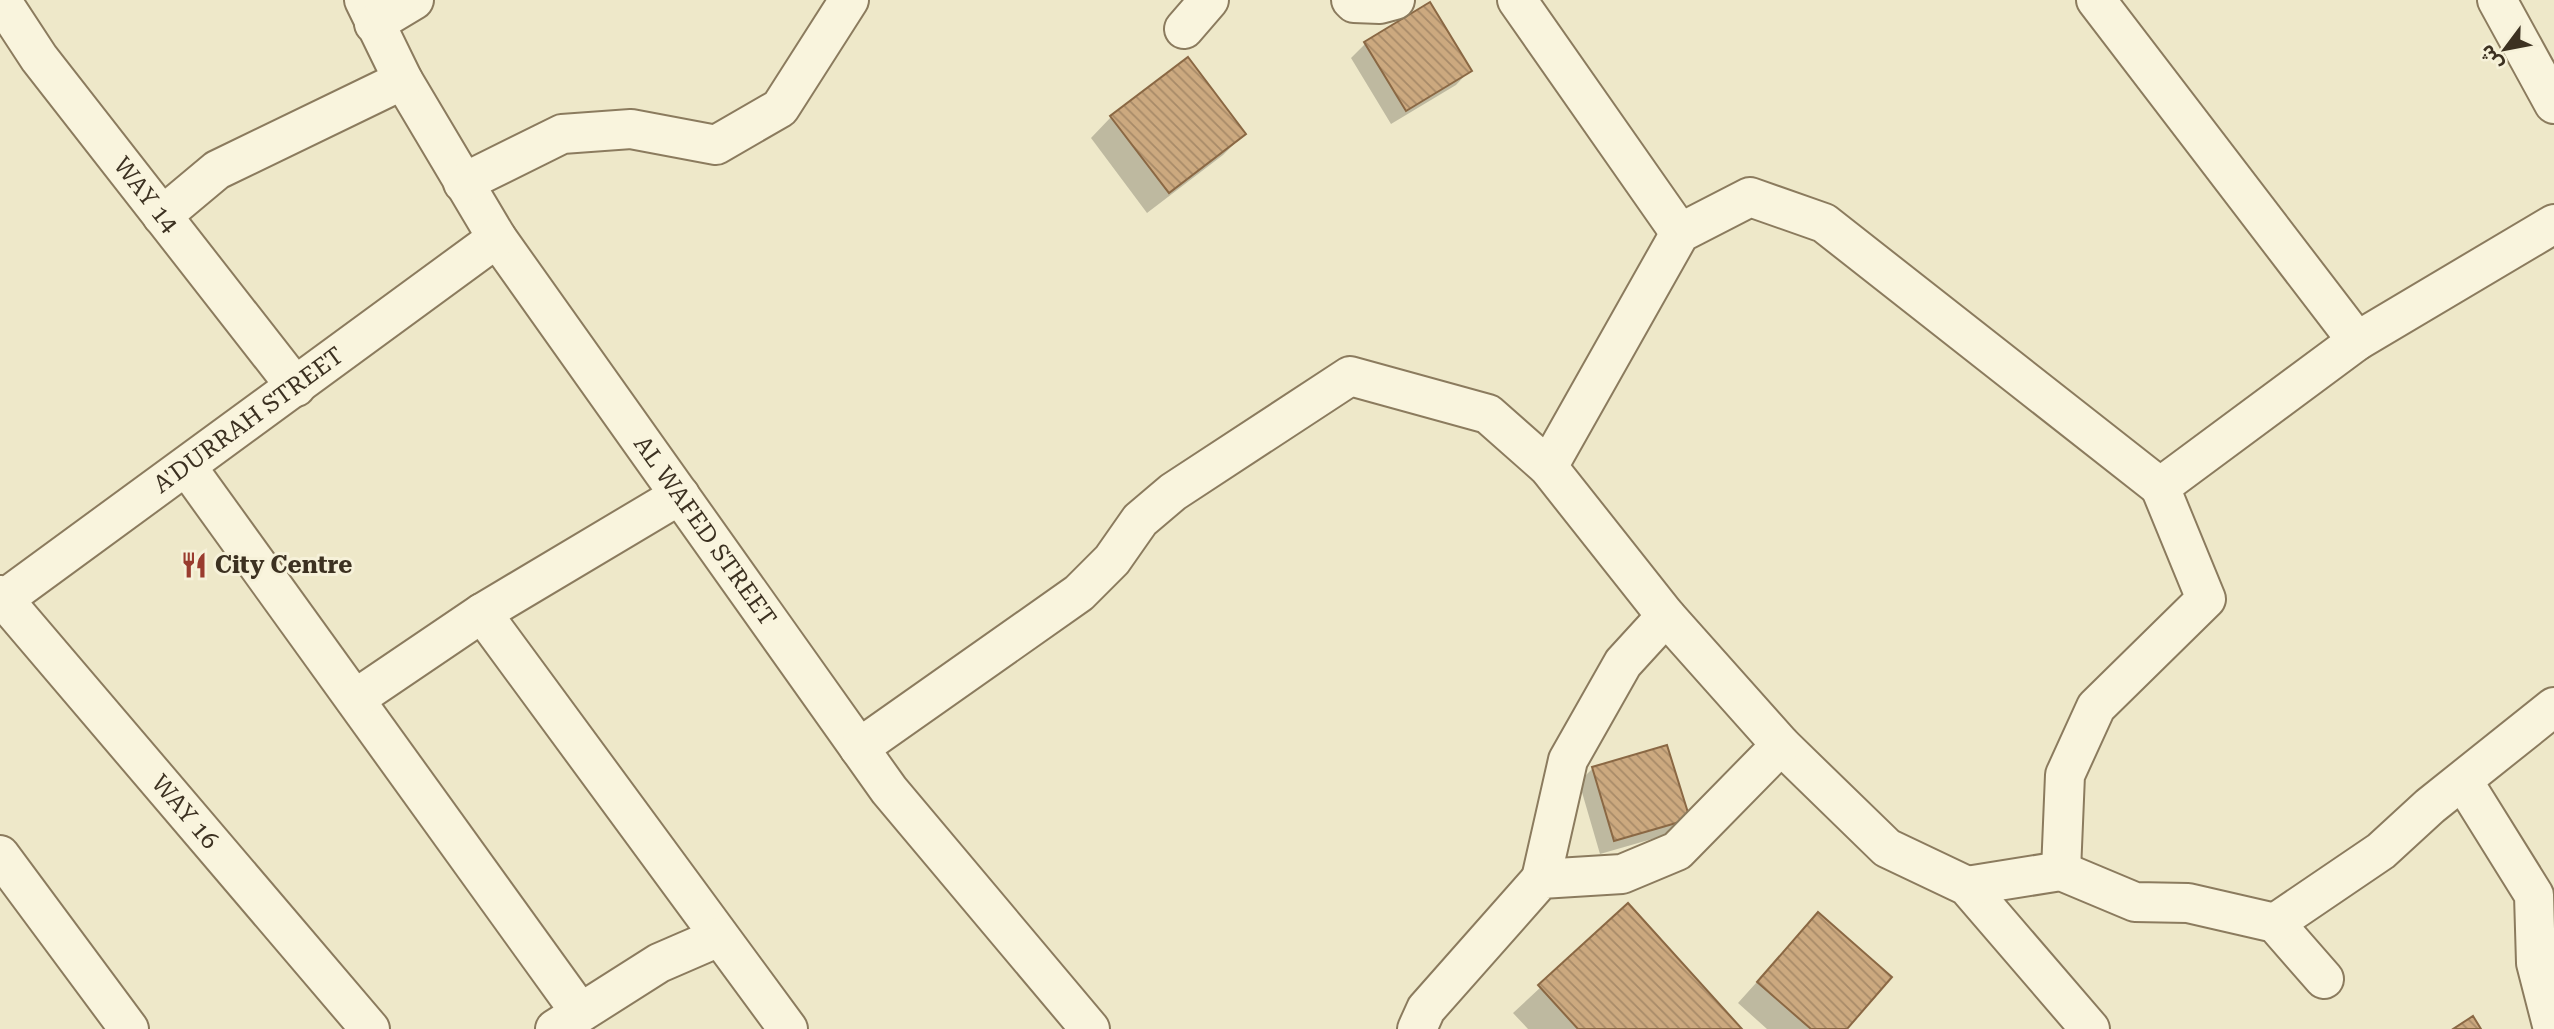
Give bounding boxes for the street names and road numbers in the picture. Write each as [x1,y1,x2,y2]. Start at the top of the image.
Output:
street label: WAY 14 [108,151,184,239]
street label: A'DURRAH STREET [148,341,349,499]
street label: AL WAFED STREET [628,430,782,631]
street label: WAY 16 [146,769,224,855]

